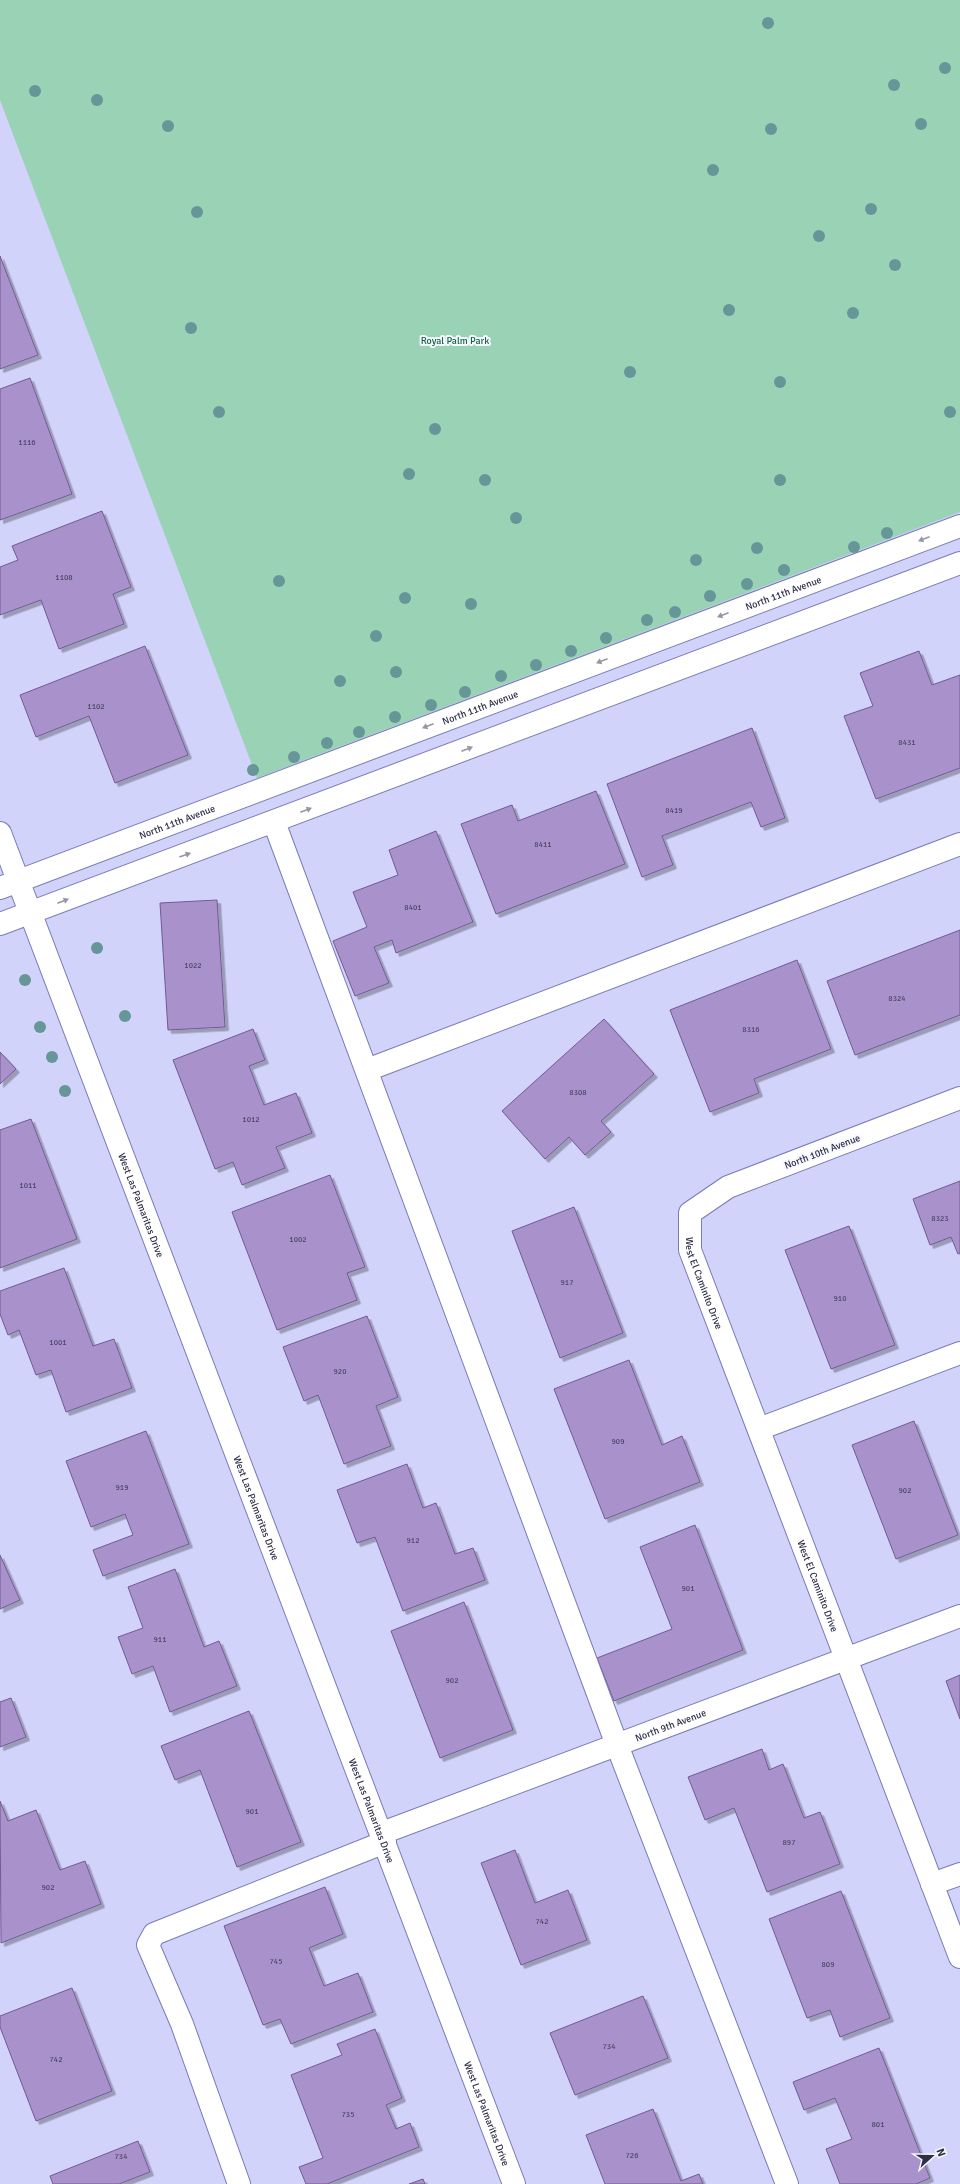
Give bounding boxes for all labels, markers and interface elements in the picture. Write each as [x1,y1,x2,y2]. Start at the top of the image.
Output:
park label: Royal Palm Park [421,335,489,347]
house number: 1116 [18,437,36,447]
one-way arrow [917,537,929,543]
house number: 1108 [55,572,73,582]
street label: North 11th Avenue [744,574,823,613]
one-way arrow [717,612,729,618]
one-way arrow [595,658,607,664]
street label: North 11th Avenue [441,688,520,728]
house number: 1102 [87,701,105,711]
one-way arrow [421,724,433,730]
house number: 8431 [898,737,916,747]
one-way arrow [462,746,474,752]
street label: North 11th Avenue [137,802,217,842]
house number: 8419 [665,805,683,815]
one-way arrow [301,806,313,812]
house number: 8411 [534,839,552,849]
one-way arrow [179,852,191,858]
one-way arrow [57,897,69,903]
house number: 8401 [404,902,422,912]
house number: 1022 [184,960,202,970]
house number: 8324 [888,993,906,1003]
house number: 8316 [742,1024,760,1034]
house number: 8308 [569,1087,587,1097]
house number: 1012 [242,1114,260,1124]
street label: North 10th Avenue [783,1132,862,1172]
street label: West Las Palmaritas Drive [115,1151,166,1259]
house number: 1011 [19,1180,37,1190]
house number: 8323 [931,1213,949,1223]
house number: 1002 [289,1234,307,1244]
street label: West El Caminito Drive [683,1237,725,1331]
house number: 917 [561,1277,573,1287]
house number: 910 [834,1293,846,1303]
house number: 1001 [49,1337,67,1347]
house number: 920 [334,1366,346,1376]
house number: 909 [612,1436,624,1446]
street label: West Las Palmaritas Drive [231,1454,281,1562]
house number: 919 [116,1482,128,1492]
house number: 902 [899,1485,911,1495]
house number: 912 [407,1535,419,1545]
street label: West El Caminito Drive [794,1539,840,1634]
house number: 901 [682,1583,694,1593]
house number: 911 [154,1634,166,1644]
house number: 902 [446,1675,458,1685]
street label: North 9th Avenue [633,1707,708,1744]
street label: West Las Palmaritas Drive [346,1757,396,1865]
house number: 901 [246,1806,258,1816]
house number: 897 [783,1837,795,1847]
house number: 902 [42,1882,54,1892]
house number: 742 [536,1916,548,1926]
house number: 745 [270,1956,282,1966]
house number: 809 [822,1959,834,1969]
house number: 734 [603,2041,616,2051]
house number: 742 [50,2054,62,2064]
street label: West Las Palmaritas Drive [461,2060,512,2168]
house number: 735 [342,2109,354,2119]
house number: 801 [872,2119,884,2129]
north arrow [912,2136,952,2176]
text: N [933,2147,948,2158]
house number: 726 [626,2150,638,2160]
house number: 734 [115,2151,128,2161]

